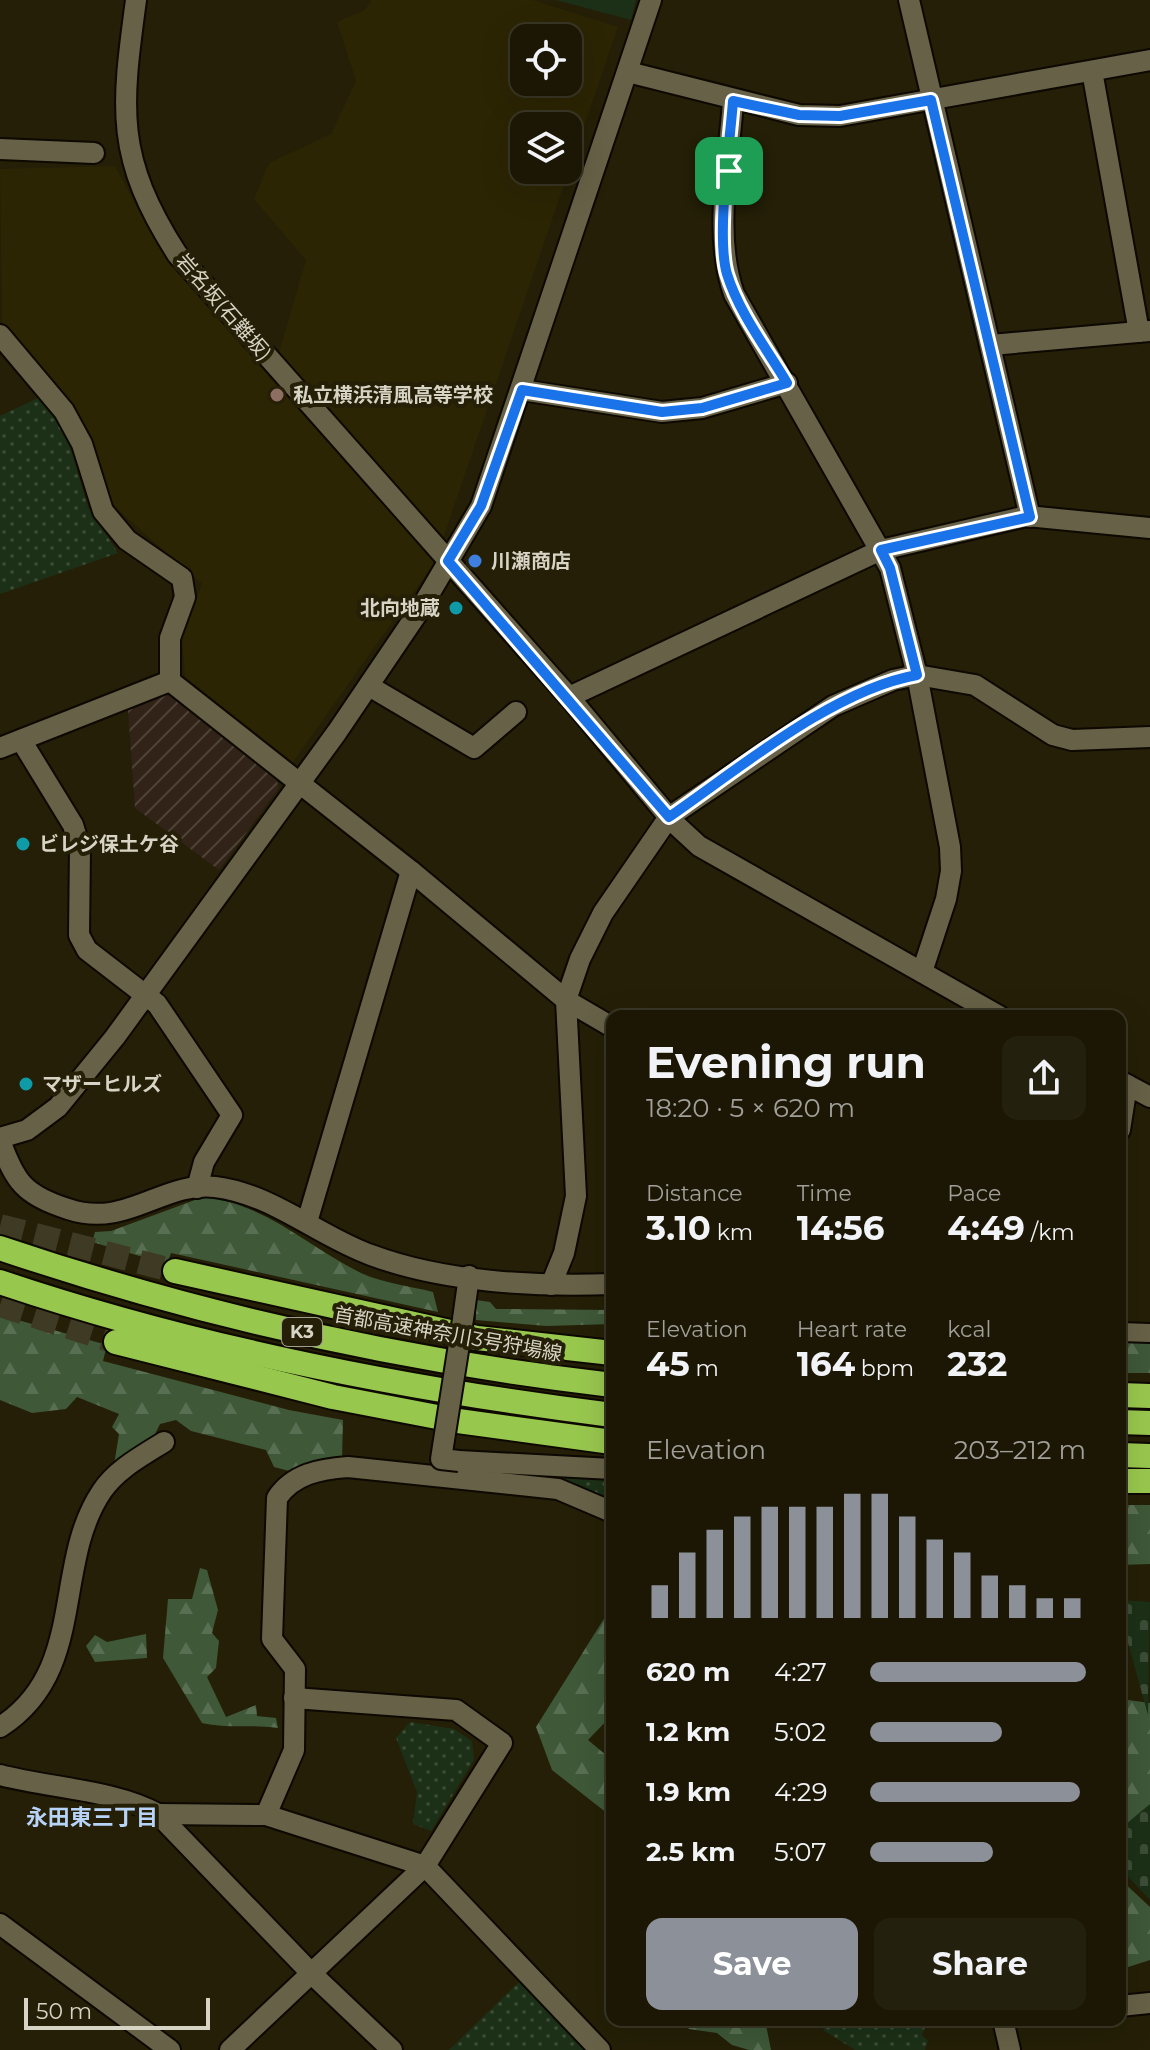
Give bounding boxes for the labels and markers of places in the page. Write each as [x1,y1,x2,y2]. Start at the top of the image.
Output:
pin [695,137,763,205]
place label: 私立横浜清風高等学校 [293,383,493,407]
marker: 私立横浜清風高等学校 [268,386,286,404]
place label: 川瀬商店 [491,549,571,573]
marker: 川瀬商店 [466,552,484,570]
place label: 北向地蔵 [360,596,440,620]
marker: 北向地蔵 [447,599,465,617]
place label: ビレジ保土ケ谷 [39,832,179,856]
marker: ビレジ保土ケ谷 [14,835,32,853]
place label: マザーヒルズ [42,1072,162,1096]
marker: マザーヒルズ [17,1075,35,1093]

